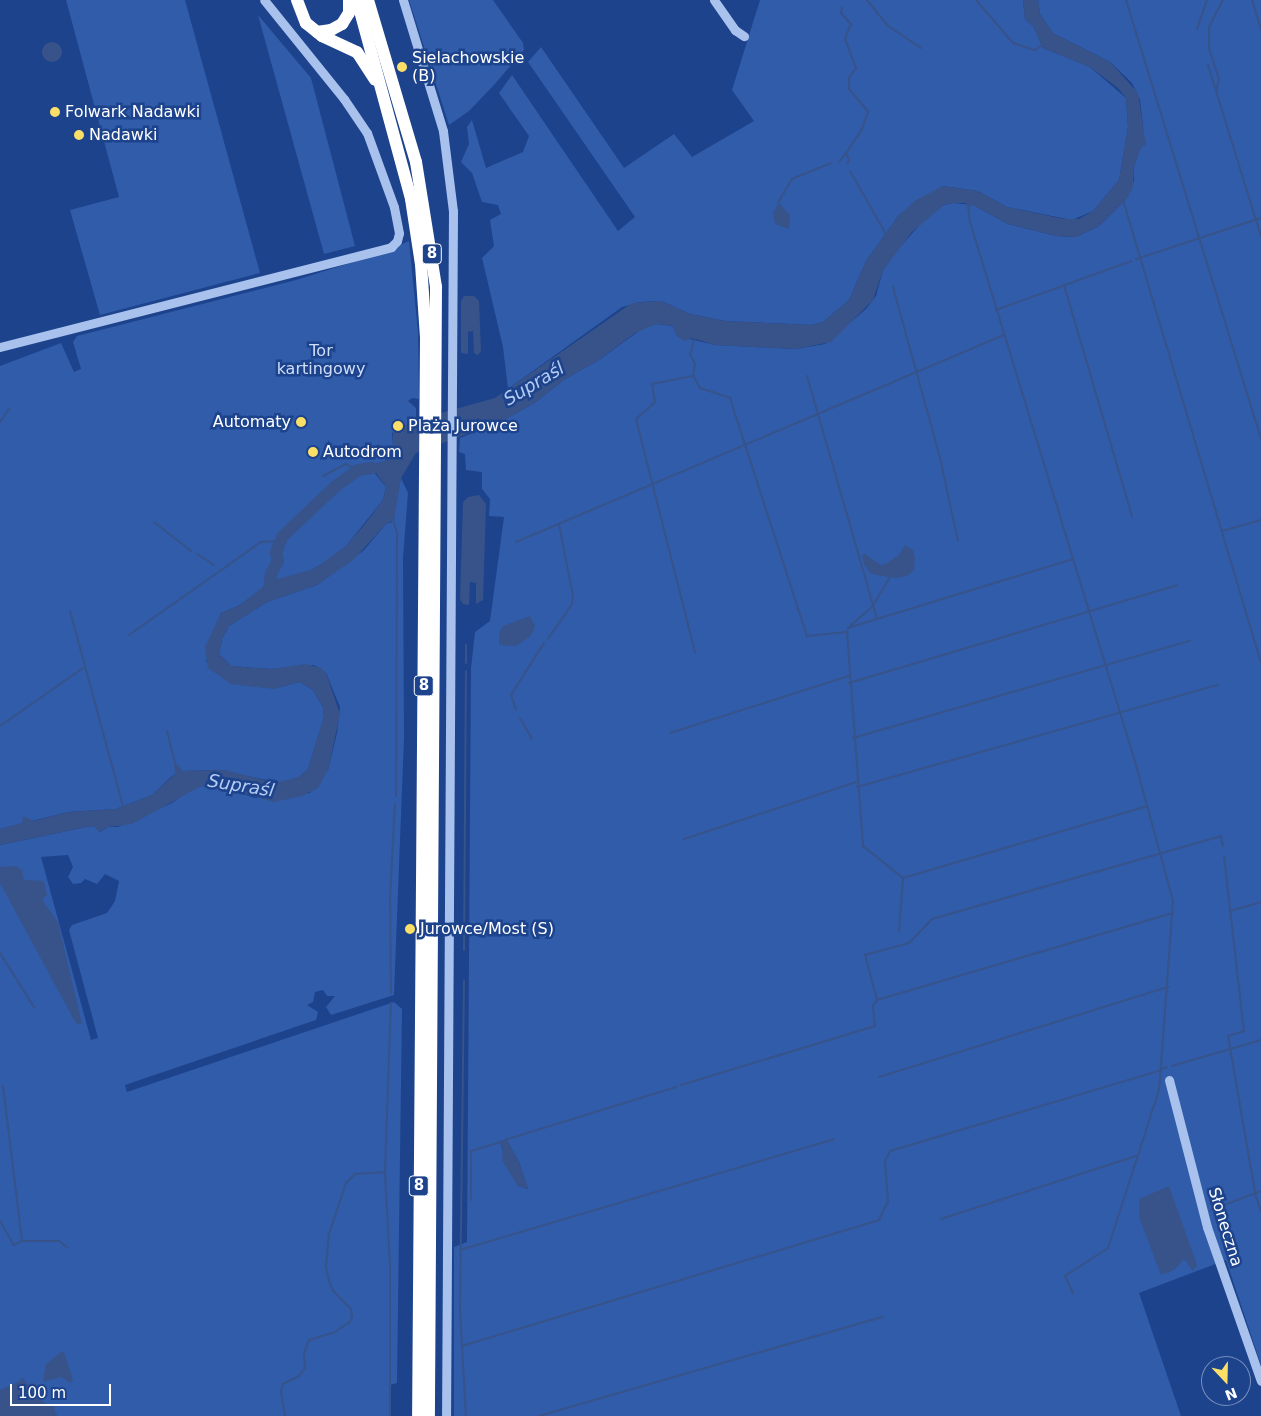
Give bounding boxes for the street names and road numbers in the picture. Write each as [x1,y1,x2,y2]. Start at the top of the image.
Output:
road number: 8 [421,242,443,266]
road number: 8 [413,674,435,698]
road number: 8 [408,1174,430,1198]
street label: Słoneczna [1204,1185,1246,1269]

